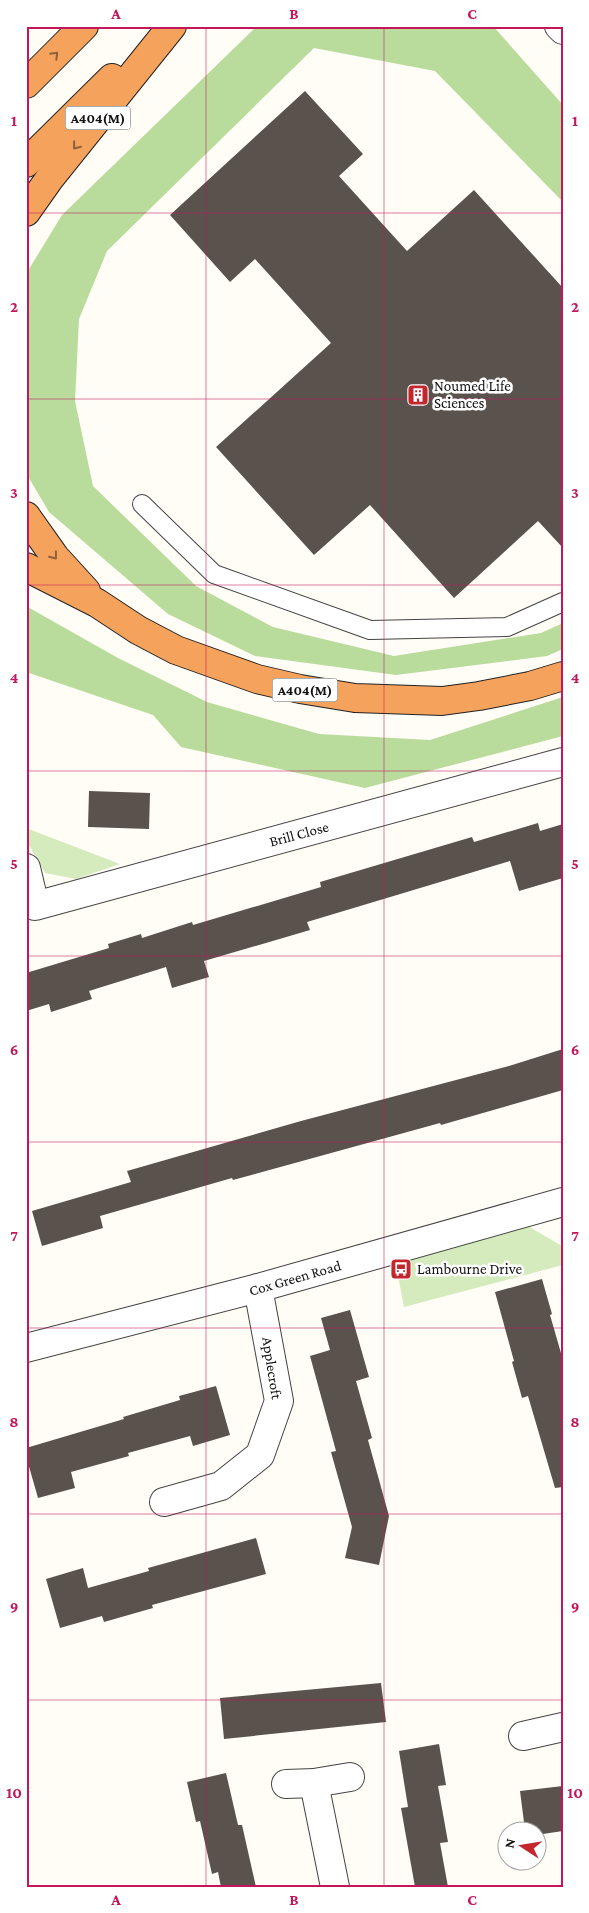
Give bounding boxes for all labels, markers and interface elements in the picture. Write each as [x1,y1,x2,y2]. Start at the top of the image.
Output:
text: A [110,5,121,22]
text: B [289,5,299,22]
text: C [467,5,477,22]
one-way arrow [49,52,58,61]
road number: A404(M) [66,106,130,130]
text: 1 [11,112,17,129]
text: 1 [572,112,578,129]
one-way arrow [73,140,81,149]
text: 2 [10,298,18,315]
text: 2 [571,298,579,315]
place label: Noumed Life Sciences [434,378,511,411]
building icon: Noumed Life Sciences [406,383,430,407]
text: 3 [10,484,18,501]
text: 3 [571,484,579,501]
one-way arrow [49,550,57,559]
text: 4 [10,669,19,686]
text: 4 [571,669,580,686]
road number: A404(M) [272,678,338,702]
street label: Brill Close [268,818,331,850]
text: 5 [10,855,18,872]
text: 5 [571,855,579,872]
text: 6 [10,1041,18,1058]
text: 6 [571,1041,579,1058]
text: 7 [10,1227,18,1244]
text: 7 [571,1227,579,1244]
street label: Cox Green Road [247,1257,343,1299]
bus stop icon: Lambourne Drive [389,1257,413,1281]
place label: Lambourne Drive [417,1261,522,1277]
street label: Applecroft [258,1336,285,1401]
text: 8 [9,1413,19,1430]
text: 8 [570,1413,580,1430]
text: 9 [10,1598,18,1615]
text: 9 [571,1598,579,1615]
text: 10 [6,1784,22,1801]
text: 10 [567,1784,583,1801]
north arrow [496,1820,546,1870]
text: N [500,1837,518,1850]
text: A [110,1891,121,1908]
text: B [289,1891,299,1908]
text: C [467,1891,477,1908]

